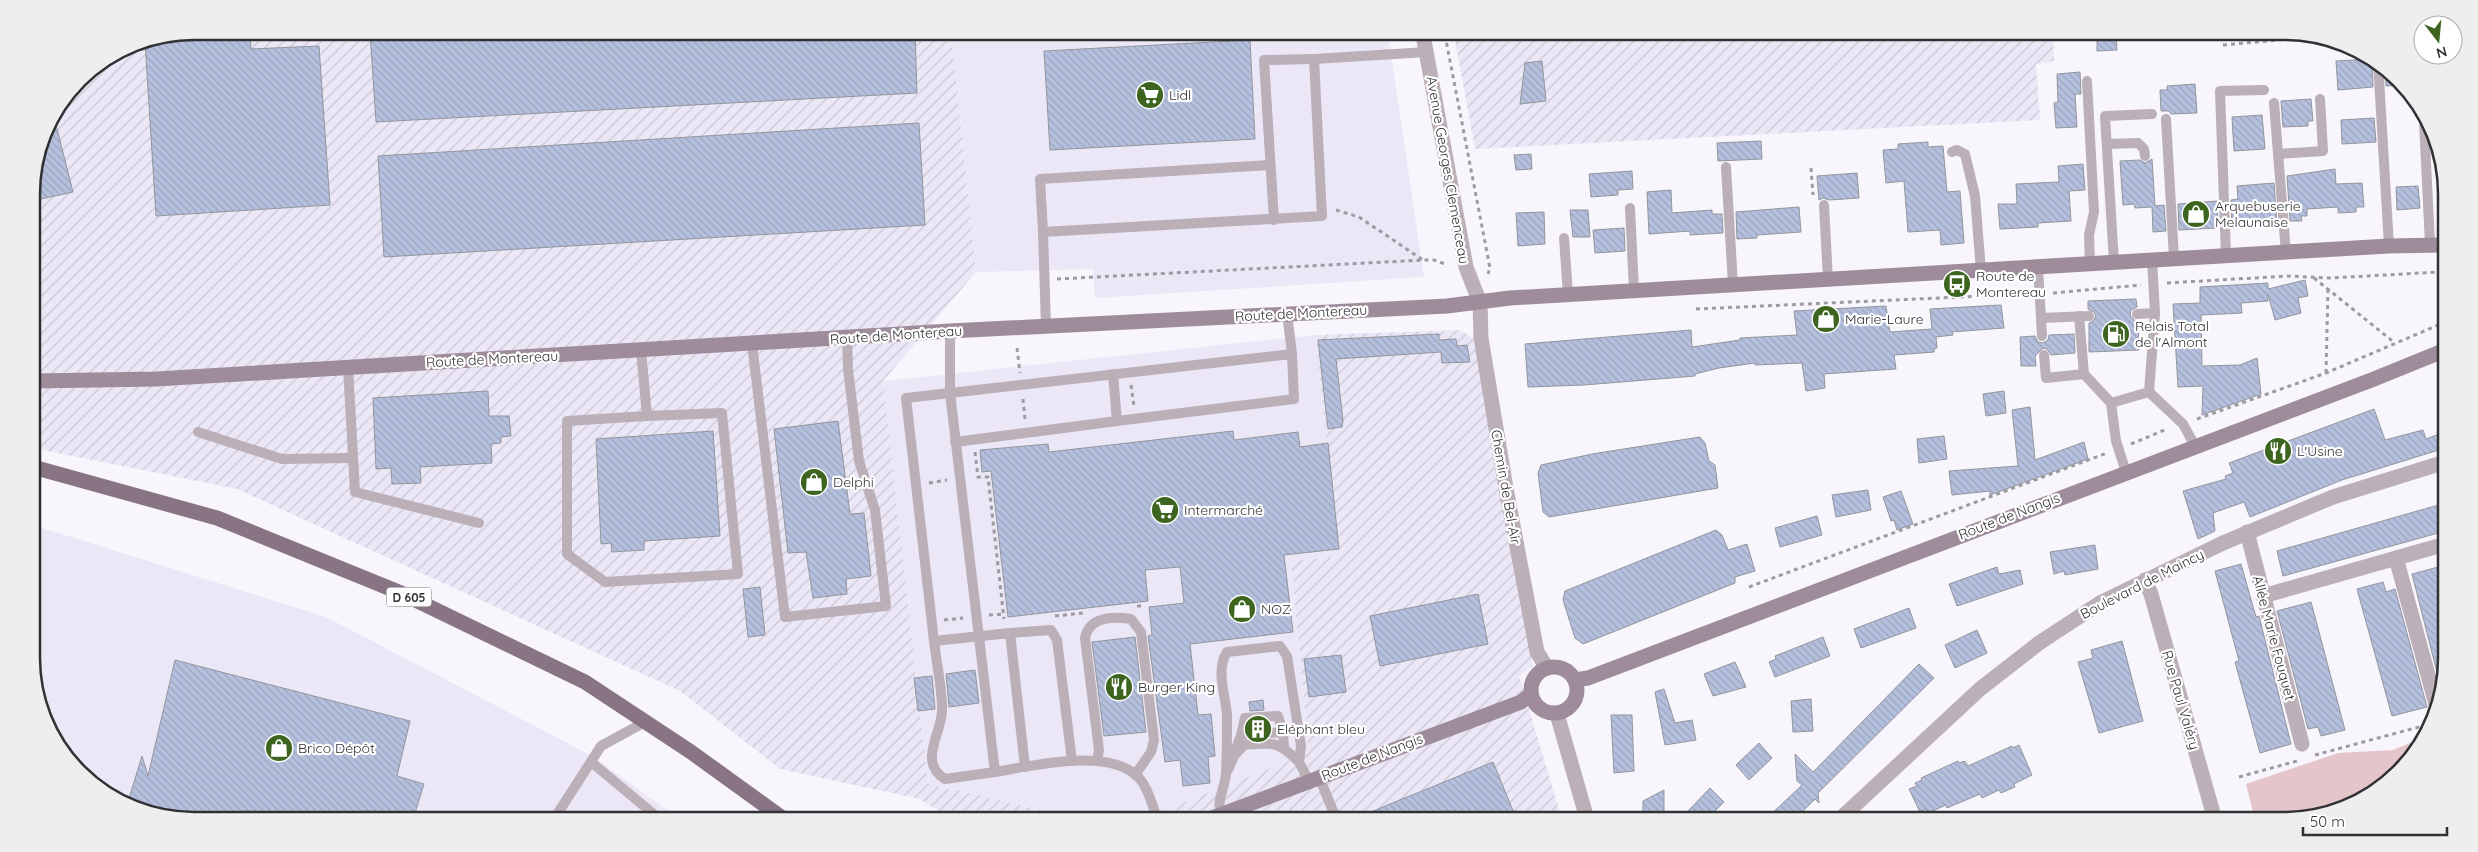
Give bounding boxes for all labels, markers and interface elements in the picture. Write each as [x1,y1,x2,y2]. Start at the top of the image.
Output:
north arrow [2413,15,2463,65]
text: N [2434,42,2449,63]
street label: Avenue Georges Clemenceau [1423,75,1473,265]
supermarket icon: Lidl [1135,80,1165,110]
place label: Lidl [1169,86,1191,104]
place label: Arquebuserie Melaunaise [2215,197,2301,231]
shop icon: Arquebuserie Melaunaise [2181,199,2211,229]
place label: Route de Montereau [1976,267,2046,301]
bus stop icon: Route de Montereau [1942,269,1972,299]
street label: Route de Montereau [1234,301,1368,325]
shop icon: Marie-Laure [1811,304,1841,334]
place label: Marie-Laure [1845,310,1924,328]
place label: Relais Total de l'Almont [2135,317,2209,351]
fuel station icon: Relais Total de l'Almont [2101,319,2131,349]
street label: Route de Montereau [829,321,963,349]
street label: Route de Montereau [425,347,559,371]
street label: Chemin de Bel-Air [1487,428,1525,546]
restaurant icon: L'Usine [2263,436,2293,466]
place label: L'Usine [2297,442,2343,460]
shop icon: Delphi [799,467,829,497]
place label: Delphi [833,473,874,491]
street label: Route de Nangis [1956,488,2062,544]
supermarket icon: Intermarché [1150,495,1180,525]
place label: Intermarché [1184,501,1263,519]
street label: Boulevard de Maincy [2077,545,2207,623]
street label: Allée Marie Fouquet [2249,574,2299,703]
road number: D 605 [386,588,432,606]
shop icon: NOZ [1227,594,1257,624]
place label: NOZ [1261,600,1291,618]
street label: Rue Paul Valéry [2158,648,2204,752]
restaurant icon: Burger King [1104,672,1134,702]
place label: Burger King [1138,678,1215,696]
building icon: Eléphant bleu [1243,714,1273,744]
place label: Eléphant bleu [1277,720,1365,738]
street label: Route de Nangis [1319,729,1425,785]
shop icon: Brico Dépôt [264,733,294,763]
place label: Brico Dépôt [298,739,375,757]
scale bar [2303,804,2447,836]
text: 50 m [2310,812,2345,831]

